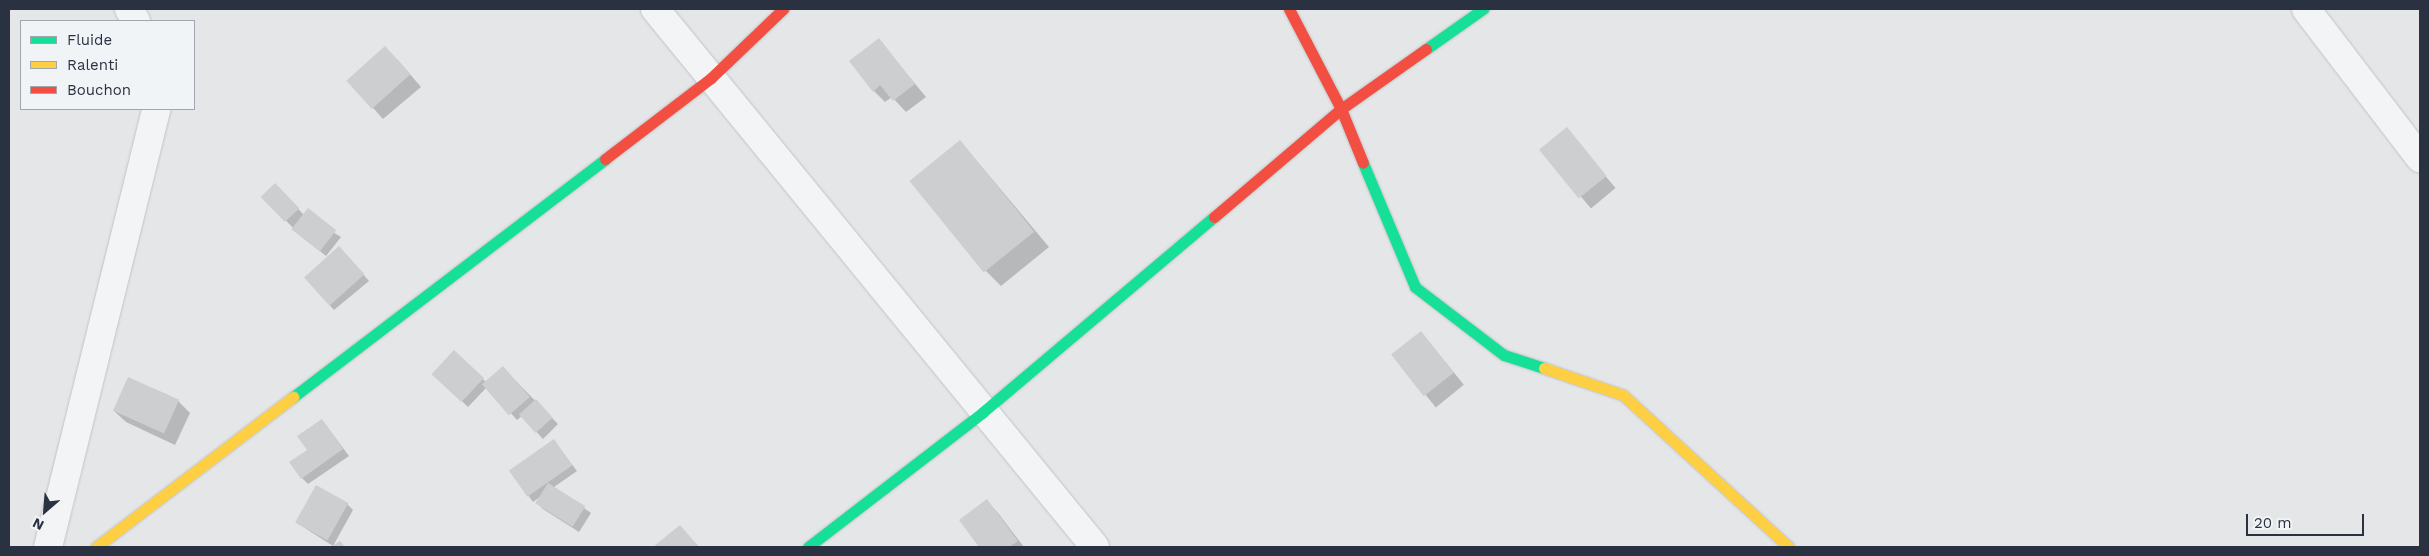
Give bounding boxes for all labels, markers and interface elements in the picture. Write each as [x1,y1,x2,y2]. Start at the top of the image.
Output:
legend [20,20,195,110]
text: Fluide [67,31,112,49]
text: Ralenti [67,56,118,74]
text: Bouchon [67,81,131,99]
north arrow [20,486,70,536]
scale bar [2249,504,2366,536]
text: 20 m [2254,514,2292,532]
text: N [30,515,46,534]

